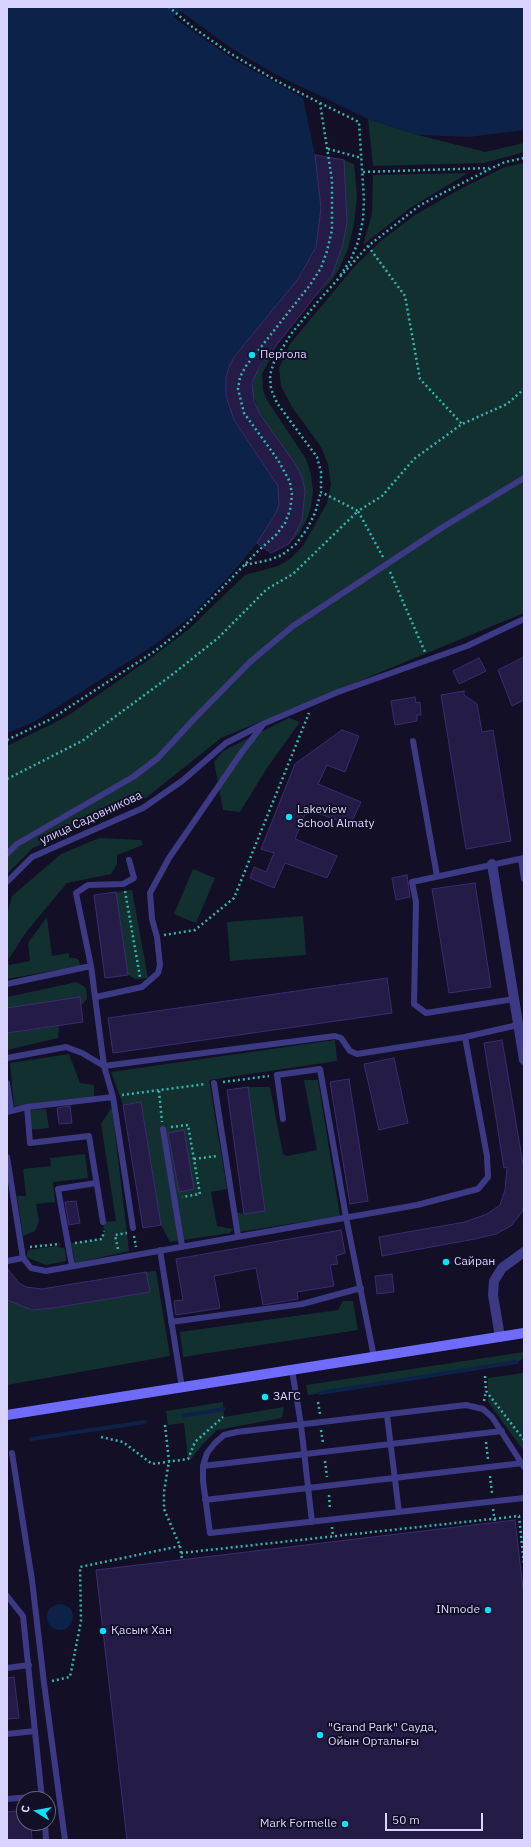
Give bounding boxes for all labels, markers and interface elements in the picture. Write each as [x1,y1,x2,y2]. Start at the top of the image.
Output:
place label: Пергола [260,348,307,362]
marker: Пергола [247,350,257,360]
street label: улица Садовникова [38,788,144,848]
place label: Lakeview School Almaty [297,803,374,831]
marker: Lakeview School Almaty [284,812,294,822]
place label: Сайран [454,1255,495,1269]
marker: Сайран [441,1257,451,1267]
place label: ЗАГС [273,1390,301,1404]
marker: ЗАГС [260,1392,270,1402]
place label: INmode [436,1603,480,1617]
marker: INmode [483,1605,493,1615]
place label: Қасым Хан [111,1624,172,1638]
marker: Қасым Хан [98,1626,108,1636]
place label: "Grand Park" Сауда, Ойын Орталығы [328,1721,437,1749]
marker: "Grand Park" Сауда, Ойын Орталығы [315,1730,325,1740]
north arrow [16,1791,56,1831]
text: С [18,1804,33,1814]
scale bar [387,1805,485,1831]
text: 50 m [392,1812,420,1827]
place label: Mark Formelle [260,1817,337,1831]
marker: Mark Formelle [340,1819,350,1829]

